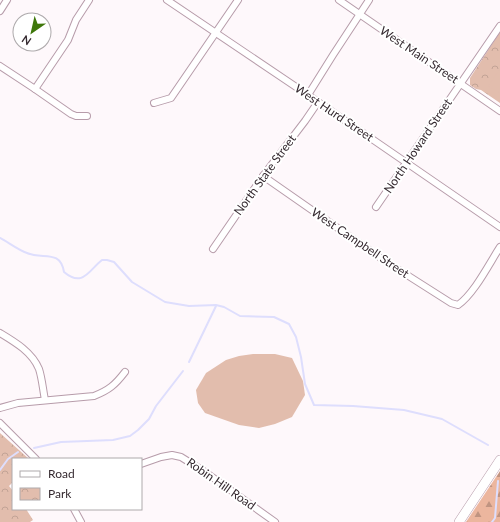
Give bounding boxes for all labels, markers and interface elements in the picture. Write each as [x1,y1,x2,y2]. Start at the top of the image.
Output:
north arrow [12,12,52,52]
street label: West Main Street [377,23,462,87]
text: N [19,33,33,48]
street label: West Hurd Street [292,81,377,145]
street label: North Howard Street [380,95,455,196]
street label: North State Street [230,131,299,218]
street label: West Campbell Street [309,204,413,281]
street label: Robin Hill Road [184,454,259,513]
legend [12,458,142,510]
text: Road [48,466,75,481]
text: Park [48,486,72,501]

